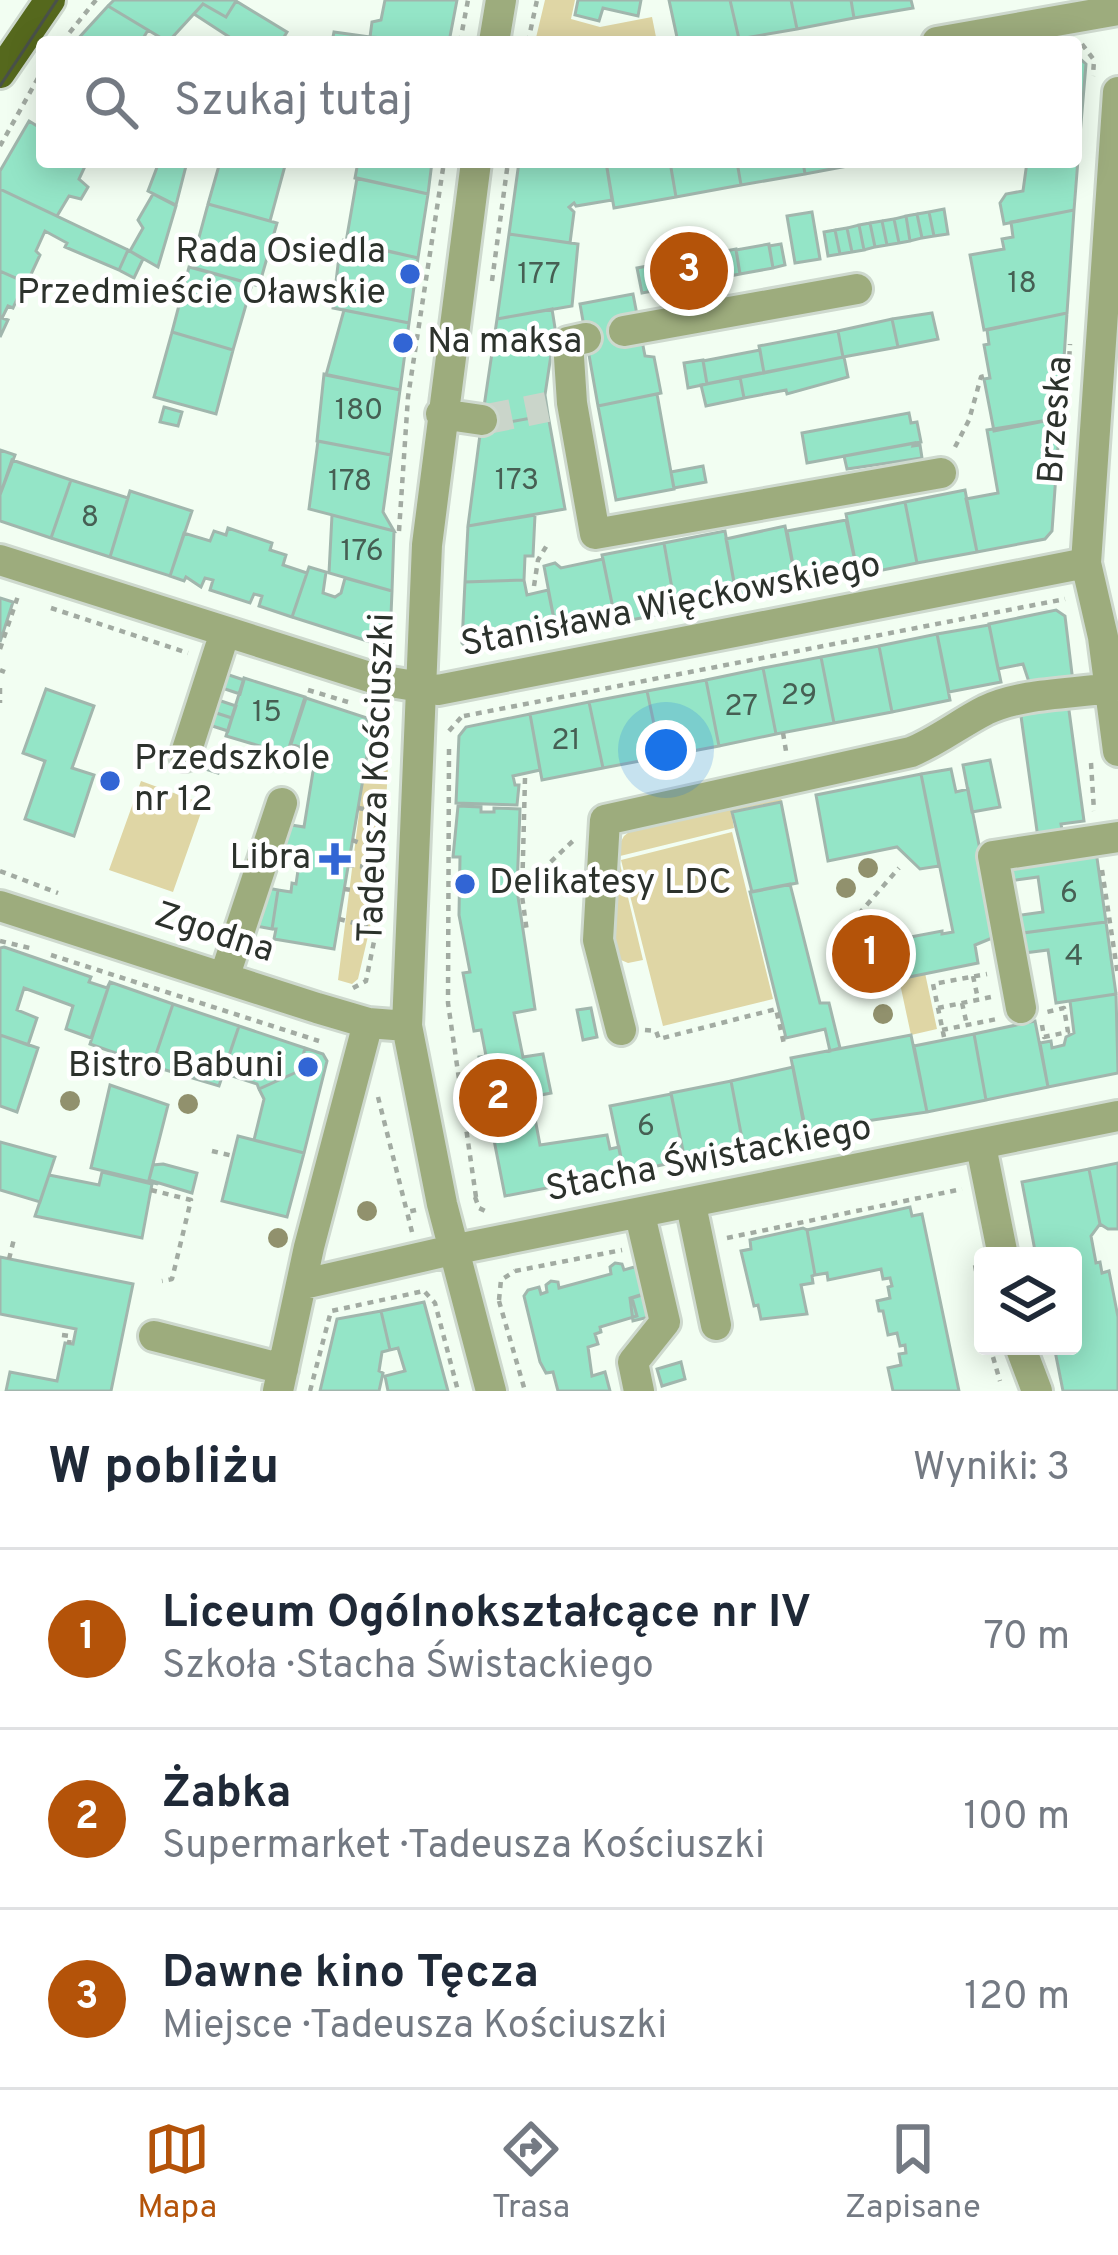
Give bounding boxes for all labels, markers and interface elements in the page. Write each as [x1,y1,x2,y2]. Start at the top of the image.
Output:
search box [36,36,1082,168]
icon: search [78,69,144,135]
text: Szukaj tutaj [174,74,413,131]
pin: 3 [650,226,728,316]
place label: Rada Osiedla Przedmieście Oławskie [17,230,386,317]
house number: 177 [517,257,561,294]
marker: Rada Osiedla Przedmieście Oławskie [397,261,423,287]
house number: 18 [1007,266,1037,303]
place label: Na maksa [427,320,582,366]
marker: Na maksa [390,330,416,356]
street label: Brzeska [1030,354,1084,486]
house number: 180 [335,393,383,430]
house number: 173 [495,463,539,500]
house number: 178 [328,464,372,501]
house number: 8 [81,500,99,537]
house number: 176 [340,534,384,571]
street label: Stanisława Więckowskiego [457,543,885,669]
street label: Tadeusza Kościuszki [349,612,407,944]
house number: 29 [781,678,817,715]
house number: 27 [724,689,758,726]
house number: 15 [252,695,282,732]
your location [636,720,696,780]
house number: 21 [551,723,581,760]
place label: Przedszkole nr 12 [134,737,330,824]
marker: Przedszkole nr 12 [97,768,123,794]
place label: Libra [229,836,311,882]
marker: Libra [322,846,348,872]
place label: Delikatesy LDC [489,861,732,907]
marker: Delikatesy LDC [452,871,478,897]
house number: 6 [1060,876,1078,913]
street label: Zgodna [148,893,280,975]
pin: 1 [832,909,910,999]
house number: 4 [1065,939,1083,976]
place label: Bistro Babuni [68,1044,284,1090]
pin: 2 [459,1053,537,1143]
marker: Bistro Babuni [295,1054,321,1080]
street label: Stacha Świstackiego [542,1104,876,1214]
house number: 6 [637,1109,655,1146]
map controls [974,1247,1082,1355]
button: layers [974,1247,1082,1355]
text: W pobliżu [48,1437,279,1502]
text: Wyniki: 3 [913,1445,1070,1494]
text: Liceum Ogólnokształcące nr IV [162,1586,811,1643]
text: 1 [79,1614,95,1663]
text: 70 m [984,1614,1070,1663]
text: Szkoła · Stacha Świstackiego [162,1643,654,1692]
text: Żabka [162,1766,291,1823]
text: 2 [75,1794,99,1843]
text: 100 m [963,1794,1070,1843]
text: Supermarket · Tadeusza Kościuszki [162,1823,765,1872]
text: Dawne kino Tęcza [162,1946,539,2003]
text: 3 [75,1974,99,2023]
text: 120 m [964,1974,1070,2023]
text: Miejsce · Tadeusza Kościuszki [162,2003,667,2052]
tab: Mapa [137,2116,217,2230]
tab: Trasa [492,2116,570,2230]
tab: Zapisane [845,2116,981,2230]

